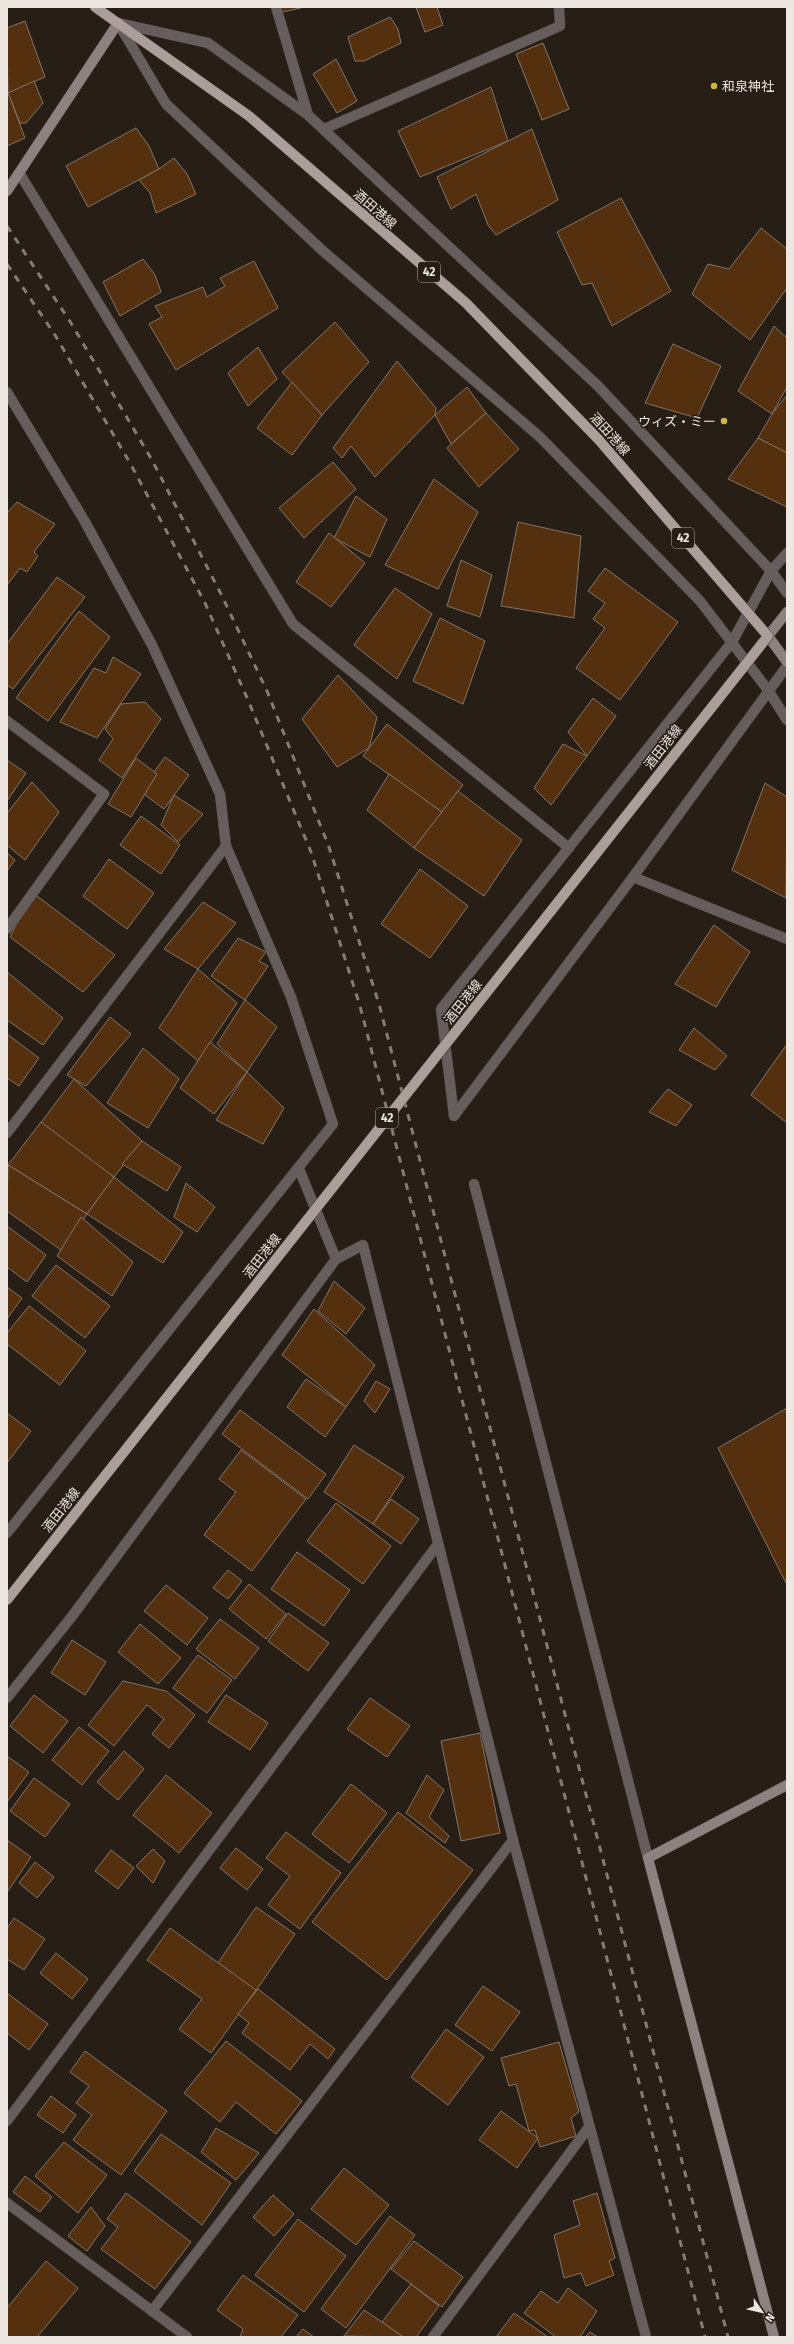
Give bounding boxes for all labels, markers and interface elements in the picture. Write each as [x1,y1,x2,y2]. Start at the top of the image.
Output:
place label: 和泉神社 [722,79,774,94]
marker: 和泉神社 [709,81,719,91]
street label: 酒田港線 [350,186,400,232]
road number: 42 [418,262,440,282]
street label: 酒田港線 [587,410,633,458]
place label: ウィズ・ミー [638,414,716,429]
marker: ウィズ・ミー [719,416,729,426]
road number: 42 [672,528,694,548]
street label: 酒田港線 [641,722,685,772]
street label: 酒田港線 [441,977,485,1027]
road number: 42 [376,1108,398,1128]
street label: 酒田港線 [240,1231,284,1281]
street label: 酒田港線 [39,1485,83,1535]
north arrow [742,2292,782,2332]
text: N [762,2311,777,2324]

